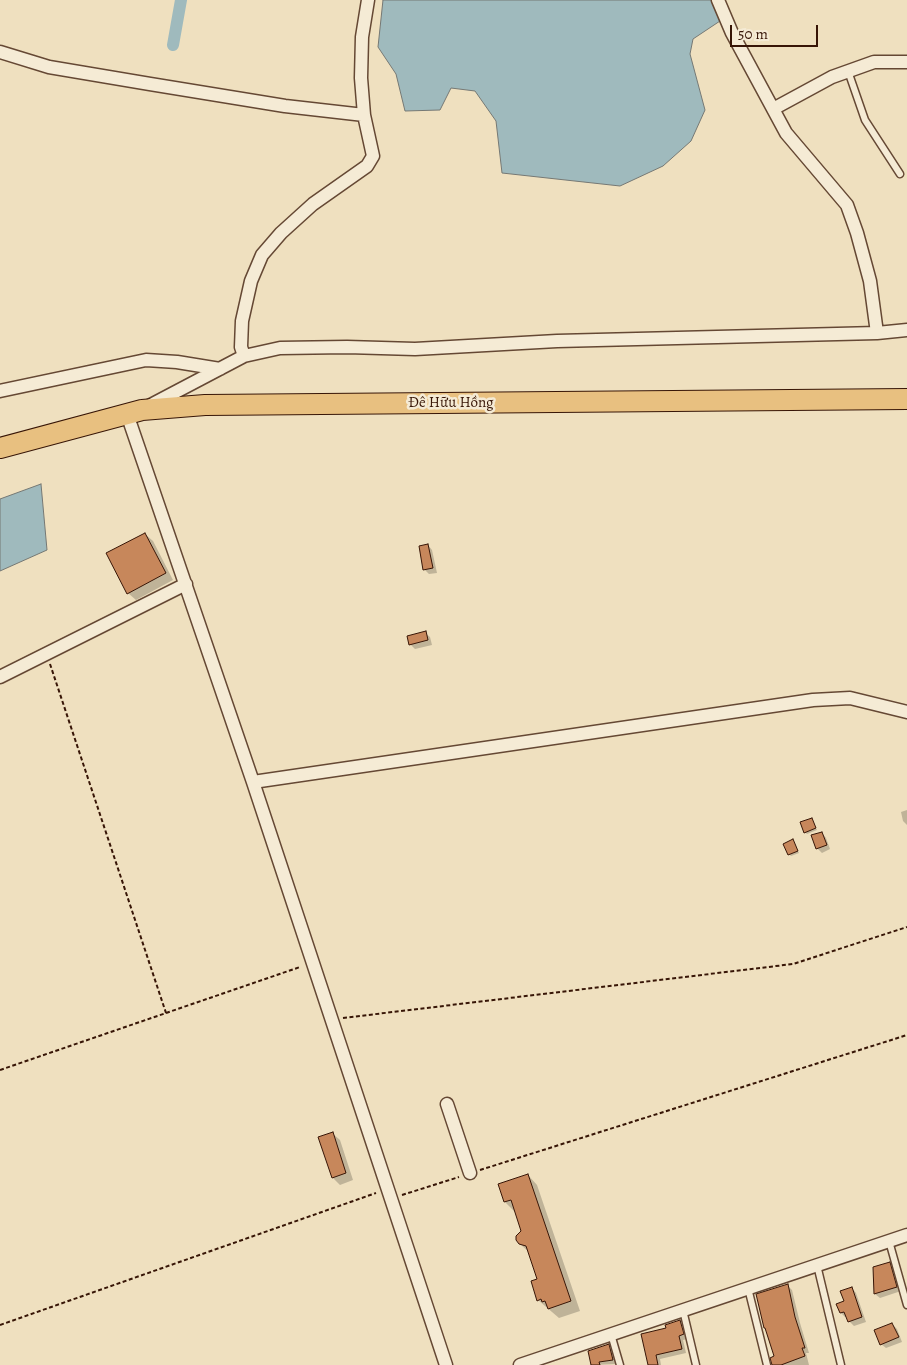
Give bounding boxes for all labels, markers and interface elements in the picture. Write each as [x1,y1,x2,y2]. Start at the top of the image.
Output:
scale bar [732,15,820,47]
text: 50 m [738,24,768,44]
street label: Đê Hữu Hồng [408,394,494,412]

